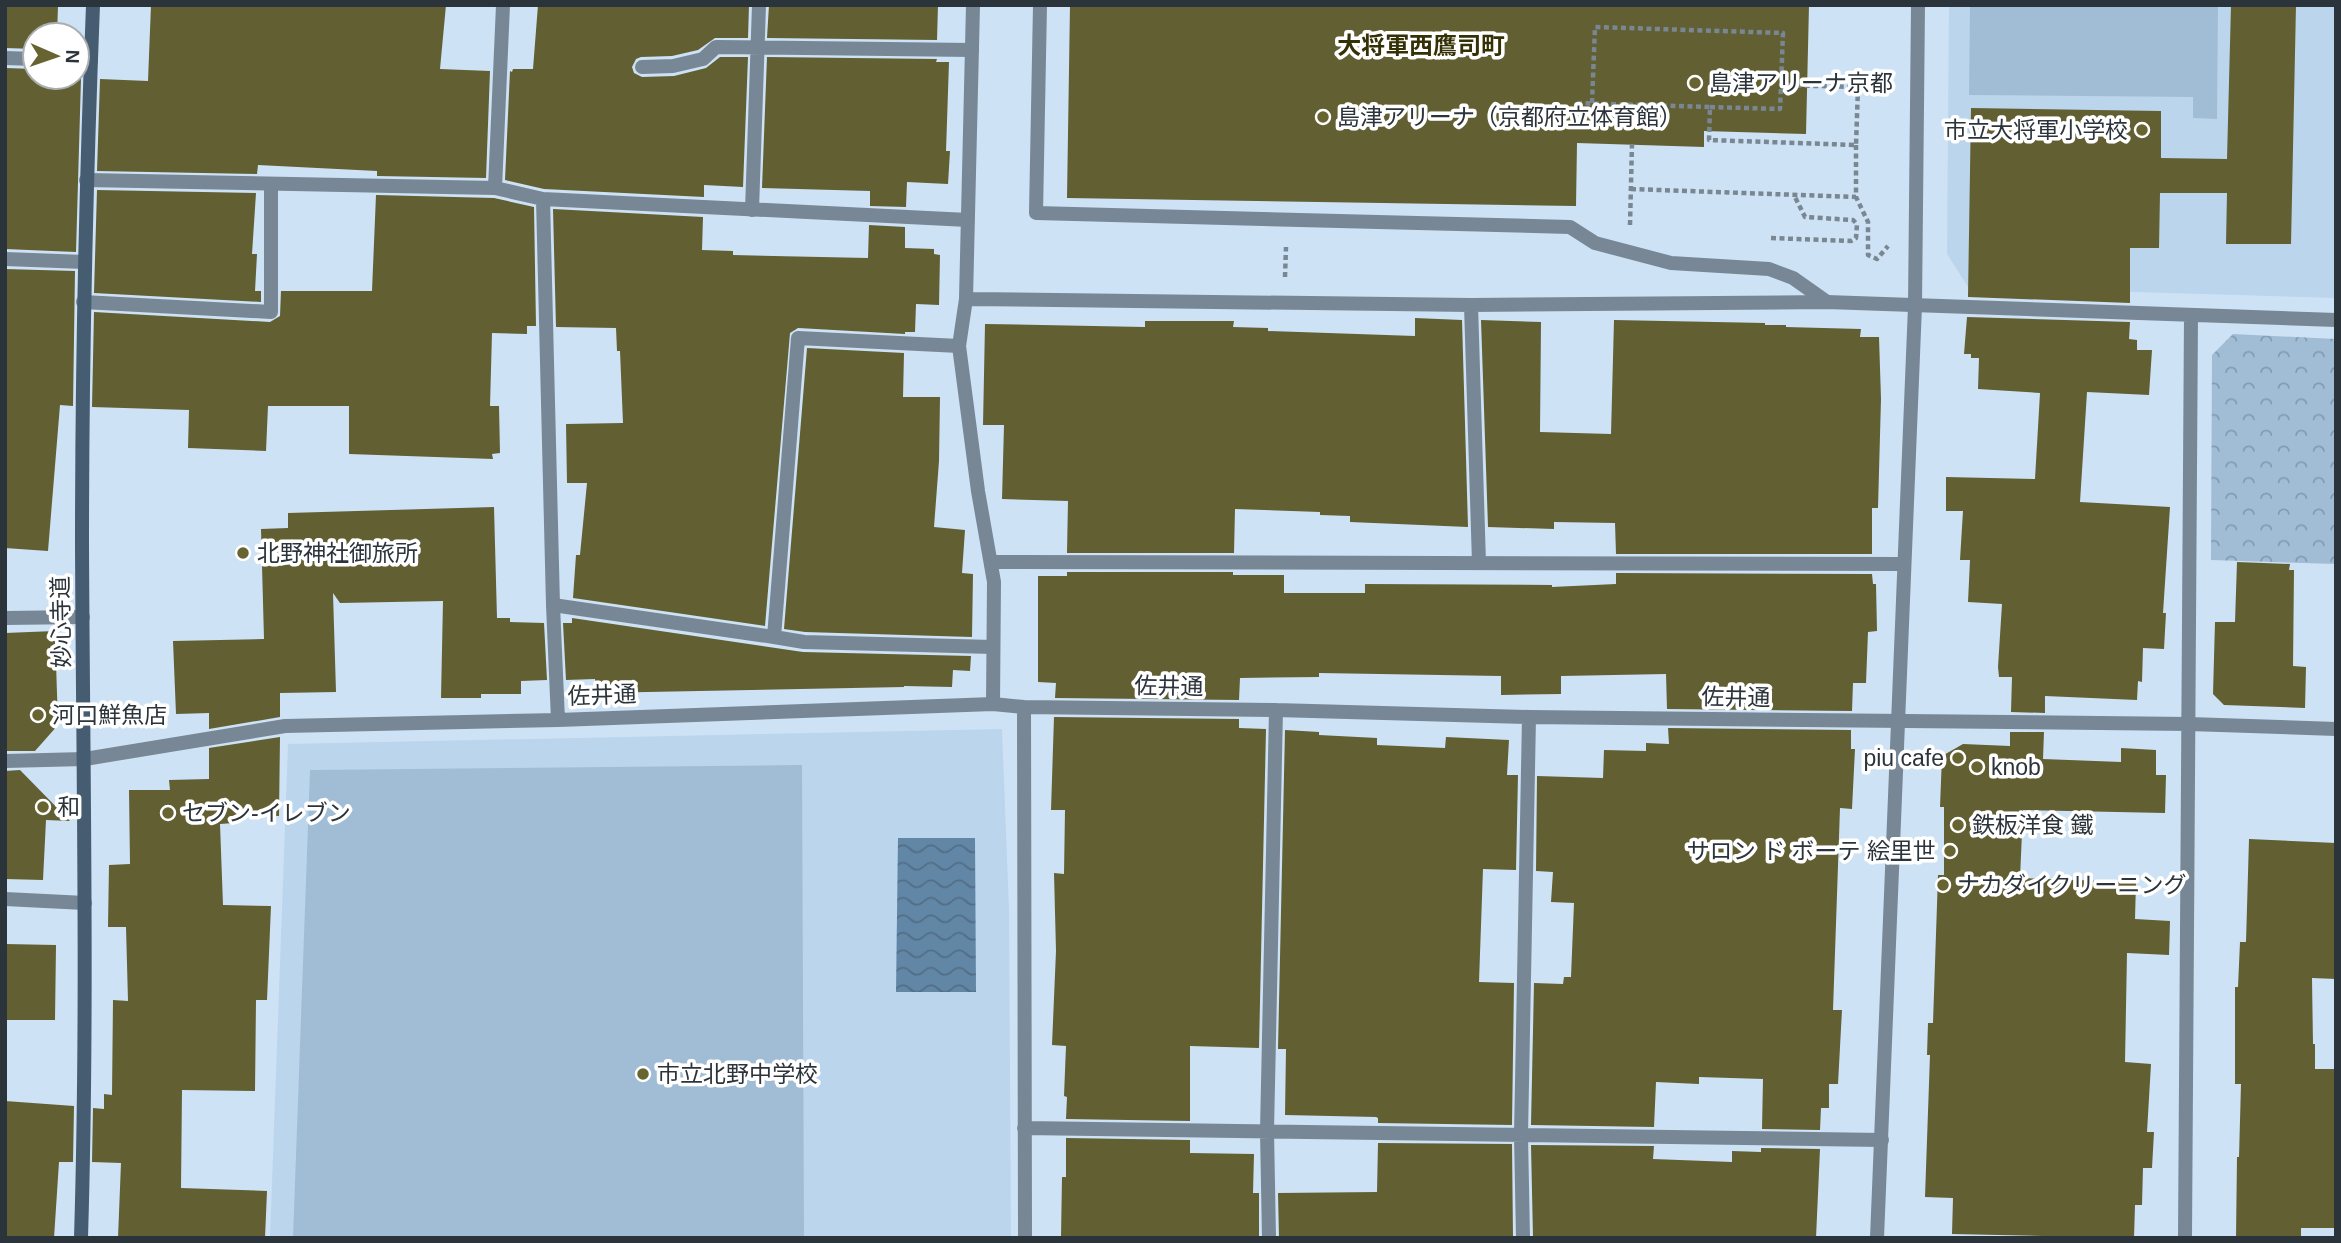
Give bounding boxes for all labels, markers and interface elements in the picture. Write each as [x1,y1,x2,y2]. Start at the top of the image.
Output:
north arrow [21,21,91,91]
district label: 大将軍西鷹司町 [1337,32,1505,59]
text: N [62,49,83,64]
place label: 島津アリーナ京都 [1709,70,1893,96]
marker: 島津アリーナ京都 [1687,75,1703,91]
place label: 島津アリーナ（京都府立体育館） [1337,104,1682,130]
marker: 島津アリーナ（京都府立体育館） [1315,109,1331,125]
place label: 市立大将軍小学校 [1944,117,2128,143]
marker: 市立大将軍小学校 [2134,122,2150,138]
place label: 北野神社御旅所 [257,540,418,566]
marker: 北野神社御旅所 [235,545,251,561]
street label: 妙心寺道 [47,576,75,668]
street label: 佐井通 [1134,672,1204,700]
street label: 佐井通 [567,681,637,709]
street label: 佐井通 [1701,683,1771,711]
place label: 河口鮮魚店 [52,702,167,728]
marker: 河口鮮魚店 [30,707,46,723]
place label: piu cafe [1863,745,1944,771]
marker: piu cafe [1950,750,1966,766]
place label: knob [1991,754,2041,780]
marker: knob [1969,759,1985,775]
place label: 和 [57,794,80,820]
marker: 和 [35,799,51,815]
place label: セブン-イレブン [182,800,351,826]
marker: セブン-イレブン [160,805,176,821]
place label: 鉄板洋食 鐵 [1972,812,2093,838]
marker: 鉄板洋食 鐵 [1950,817,1966,833]
place label: サロン ド ボーテ 絵里世 [1687,838,1936,864]
marker: サロン ド ボーテ 絵里世 [1942,843,1958,859]
place label: ナカダイクリーニング [1957,872,2187,898]
marker: ナカダイクリーニング [1935,877,1951,893]
place label: 市立北野中学校 [657,1061,818,1087]
marker: 市立北野中学校 [635,1066,651,1082]

